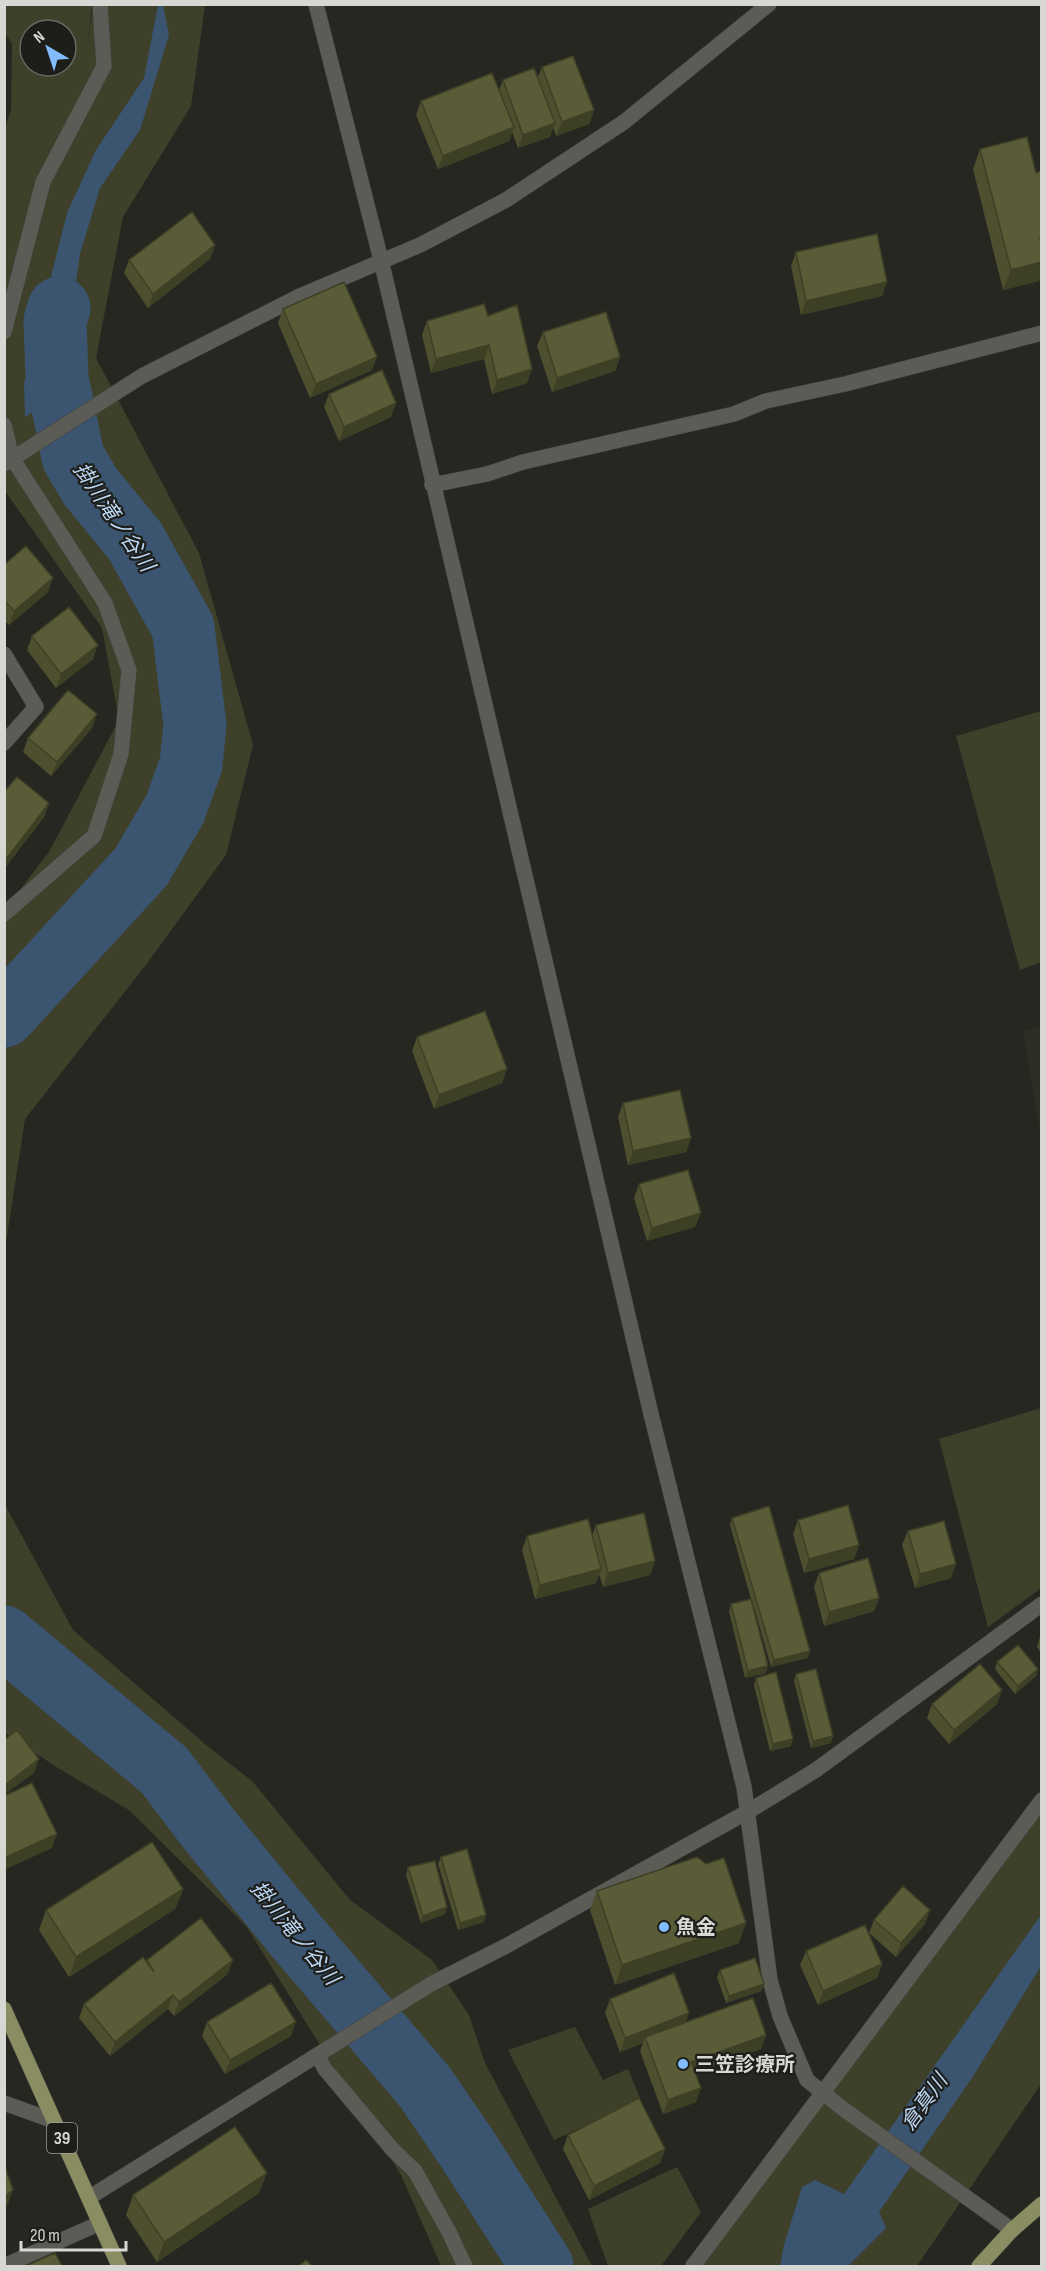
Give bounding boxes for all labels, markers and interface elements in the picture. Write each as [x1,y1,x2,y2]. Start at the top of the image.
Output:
north arrow [18,18,78,78]
text: N [30,27,49,48]
water label: 掛川滝ノ谷川 [68,458,160,578]
water label: 掛川滝ノ谷川 [245,1876,345,1992]
place label: 魚金 [676,1916,716,1940]
marker: 魚金 [657,1920,671,1934]
place label: 三笠診療所 [695,2053,795,2077]
marker: 三笠診療所 [676,2057,690,2071]
water label: 倉真川 [896,2068,954,2135]
road number: 39 [47,2123,77,2153]
scale bar [21,2214,126,2252]
text: 20 m [30,2225,60,2246]

